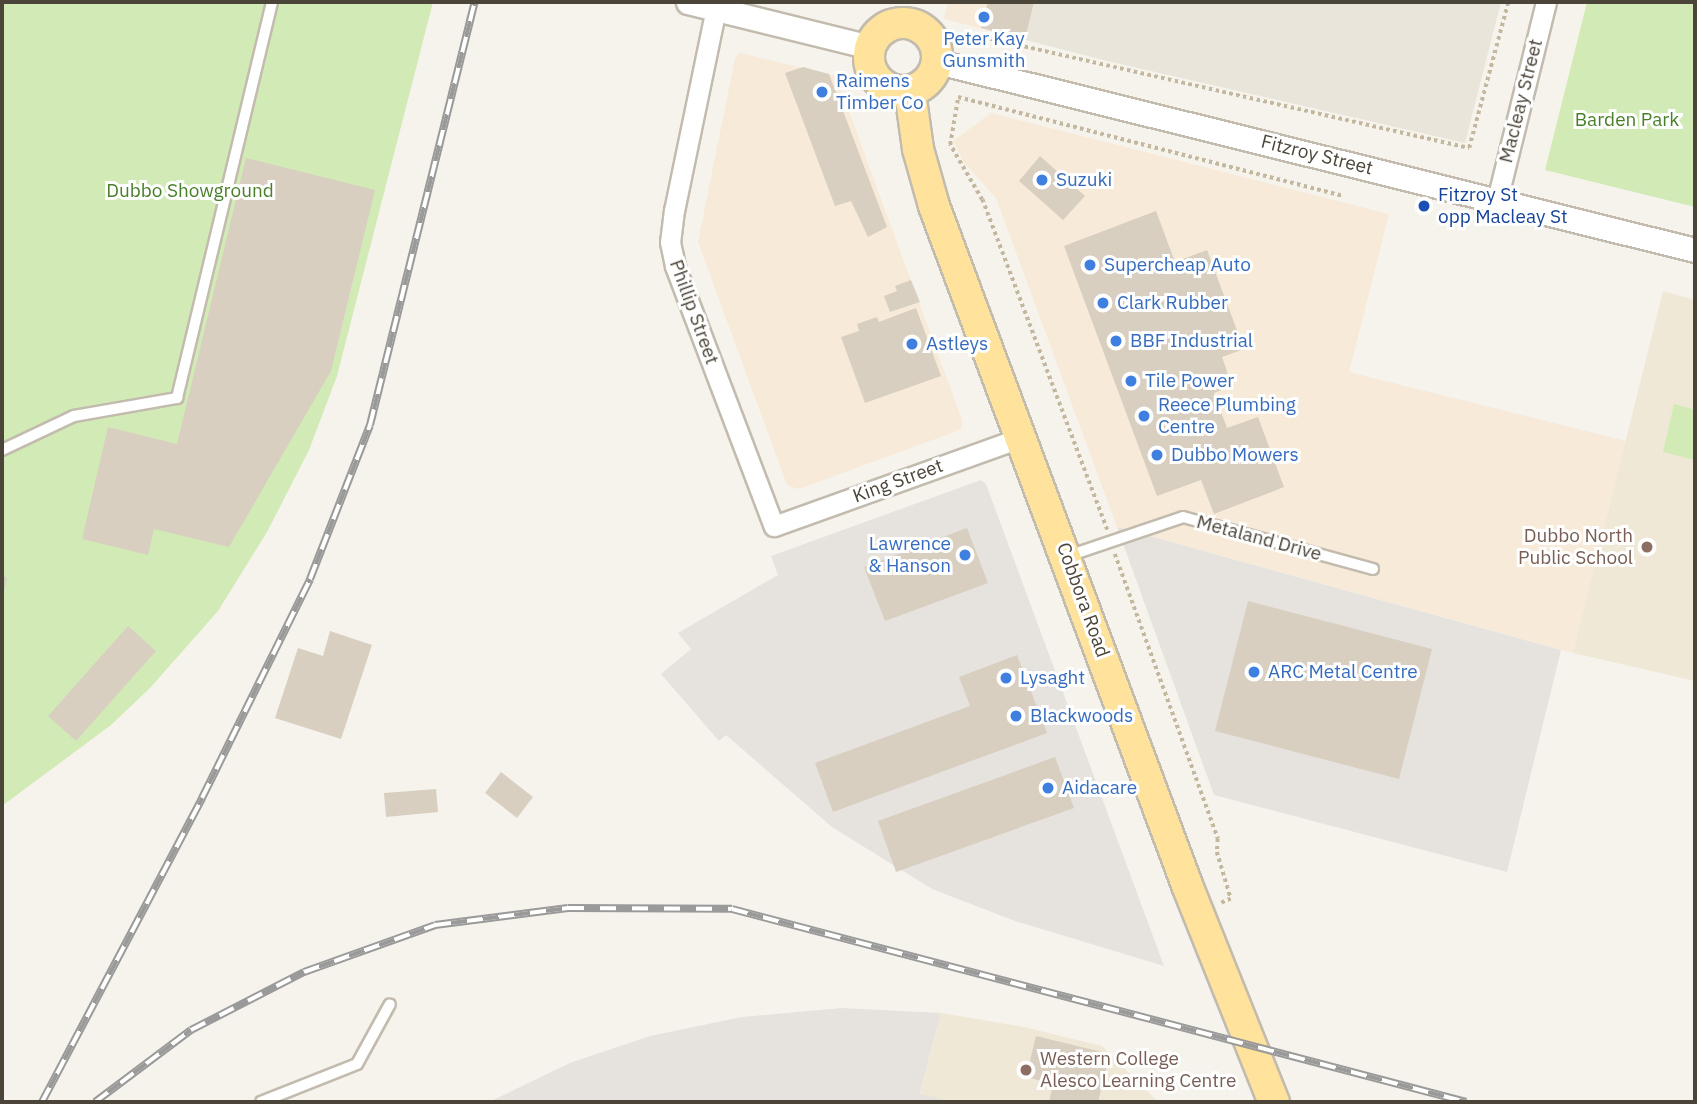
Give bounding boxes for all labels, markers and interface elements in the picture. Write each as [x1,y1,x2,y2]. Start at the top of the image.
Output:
marker: Peter Kay Gunsmith [976,9,992,25]
place label: Peter Kay Gunsmith [943,28,1025,72]
street label: Macleay Street [1495,37,1547,165]
place label: Raimens Timber Co [836,70,924,114]
marker: Raimens Timber Co [814,84,830,100]
park label: Barden Park [1575,109,1679,131]
street label: Fitzroy Street [1259,130,1375,180]
place label: Suzuki [1056,169,1112,191]
marker: Suzuki [1034,172,1050,188]
park label: Dubbo Showground [106,180,274,202]
place label: Fitzroy St opp Macleay St [1438,184,1568,228]
marker: Fitzroy St opp Macleay St [1416,198,1432,214]
place label: Supercheap Auto [1104,254,1251,276]
street label: Phillip Street [665,257,723,367]
marker: Supercheap Auto [1082,257,1098,273]
place label: Clark Rubber [1117,292,1228,314]
marker: Clark Rubber [1095,295,1111,311]
place label: BBF Industrial [1130,330,1253,352]
place label: Astleys [926,333,988,355]
marker: BBF Industrial [1108,333,1124,349]
marker: Astleys [904,336,920,352]
place label: Tile Power [1145,370,1234,392]
marker: Tile Power [1123,373,1139,389]
place label: Reece Plumbing Centre [1158,394,1296,438]
marker: Reece Plumbing Centre [1136,408,1152,424]
place label: Dubbo Mowers [1171,444,1299,466]
marker: Dubbo Mowers [1149,447,1165,463]
street label: King Street [850,454,946,508]
street label: Metaland Drive [1194,510,1324,566]
place label: Dubbo North Public School [1518,525,1633,569]
place label: Lawrence & Hanson [868,533,951,577]
marker: Dubbo North Public School [1639,539,1655,555]
street label: Cobbora Road [1052,540,1114,660]
marker: Lawrence & Hanson [957,547,973,563]
place label: ARC Metal Centre [1268,661,1418,683]
marker: ARC Metal Centre [1246,664,1262,680]
place label: Lysaght [1020,667,1085,689]
marker: Lysaght [998,670,1014,686]
place label: Blackwoods [1030,705,1133,727]
marker: Blackwoods [1008,708,1024,724]
place label: Aidacare [1062,777,1137,799]
marker: Aidacare [1040,780,1056,796]
place label: Western College Alesco Learning Centre [1040,1048,1236,1092]
marker: Western College Alesco Learning Centre [1018,1062,1034,1078]

